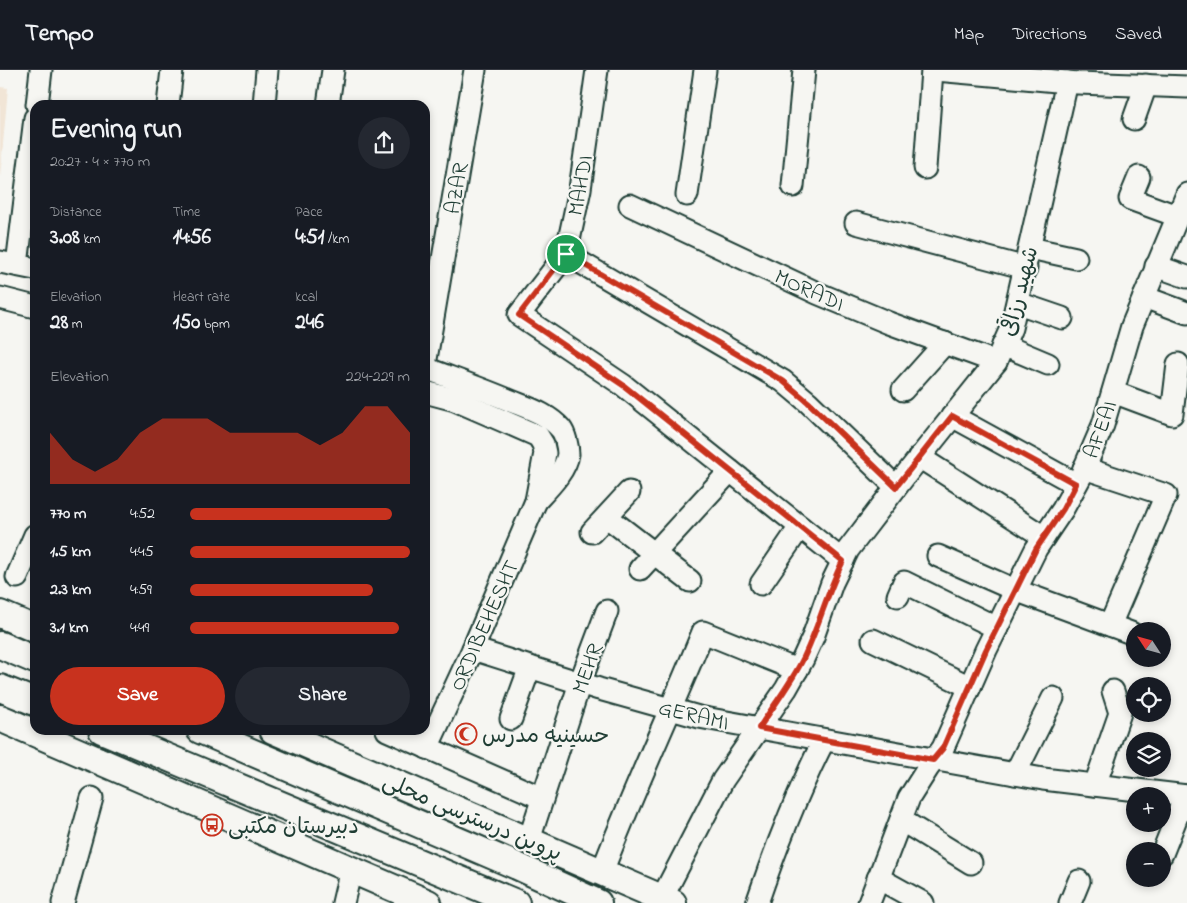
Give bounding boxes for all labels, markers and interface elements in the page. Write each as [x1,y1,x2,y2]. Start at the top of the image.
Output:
text: Tempo [25,17,94,52]
text: Map [954,22,984,48]
text: Directions [1012,22,1087,48]
text: Saved [1115,22,1162,48]
text: Evening run [50,110,182,151]
button: share [358,117,410,169]
text: 20:27 · 4 × 770 m [50,150,150,174]
street label: MAHDI [561,153,603,218]
street label: AZAR [438,159,478,217]
text: Distance [50,202,102,223]
text: Time [173,202,200,223]
text: Pace [295,202,323,223]
text: 3.08 [50,223,80,253]
text: 14:56 [173,223,211,253]
text: 4:51 [295,223,324,253]
text: km [80,229,100,250]
text: /km [324,229,349,250]
pin [545,233,587,275]
icon: arrive [552,240,580,268]
street label: شهید رزاقی [994,243,1048,340]
street label: MORADI [769,262,849,321]
text: Elevation [50,287,101,308]
text: Heart rate [173,287,230,308]
text: kcal [295,287,318,308]
text: 28 [50,308,68,338]
text: 150 [173,308,200,338]
text: 246 [295,308,324,338]
text: m [68,314,83,335]
text: bpm [200,314,230,335]
text: Elevation [50,365,109,389]
text: 224–229 m [346,365,410,389]
street label: AFEAI [1077,396,1127,464]
text: 770 m [50,502,87,526]
text: 4:52 [130,502,155,526]
text: 1.5 km [50,540,91,564]
text: 4:45 [130,540,154,564]
street label: ORDIBEHESHT [443,555,529,697]
text: 2.3 km [50,578,91,602]
text: 4:59 [130,578,152,602]
text: 3.1 km [50,616,88,640]
text: 4:49 [130,616,149,640]
north arrow [1126,622,1171,668]
map controls [1126,622,1171,887]
street label: MEHR [565,639,613,699]
button: Save [50,667,225,725]
button: Share [235,667,410,725]
button: locate [1126,677,1171,722]
street label: GERAMI [655,693,732,741]
place label: حسینیه مدرس [482,721,609,753]
mosque icon: حسینیه مدرس [454,722,478,746]
button: layers [1126,732,1171,777]
street label: پروین درسترسی محلی [377,767,566,871]
button: + [1126,787,1171,832]
place label: دبیرستان مکتبی [228,812,359,844]
bus stop icon: دبیرستان مکتبی [200,813,224,837]
button: − [1126,842,1171,887]

